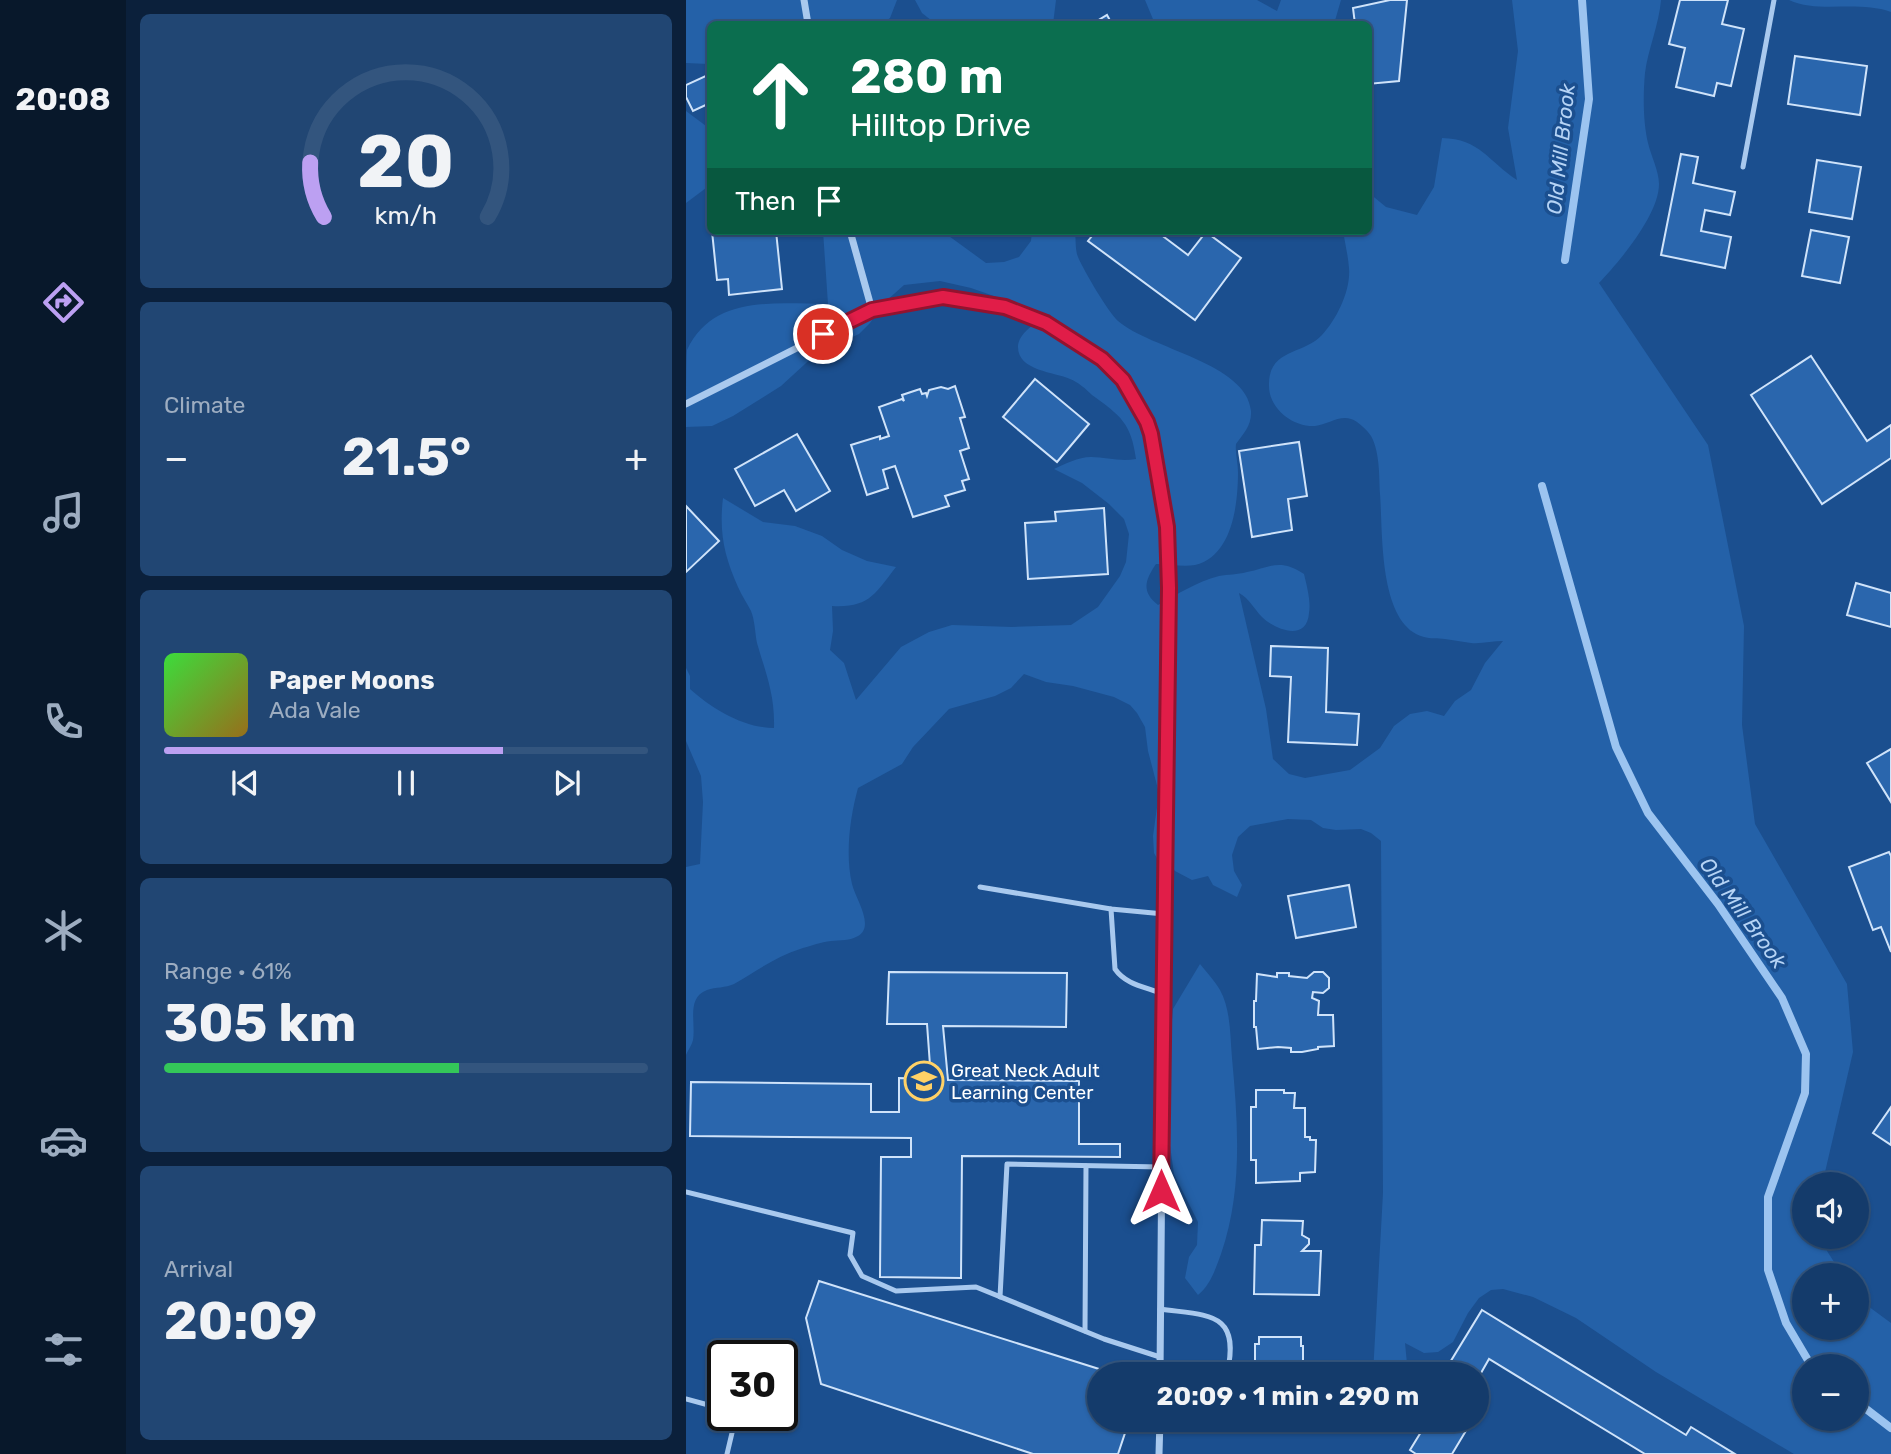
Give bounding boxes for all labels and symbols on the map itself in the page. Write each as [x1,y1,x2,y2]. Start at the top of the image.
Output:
water label: Old Mill Brook [1541,81,1580,216]
pin [793,304,853,364]
water label: Old Mill Brook [1695,852,1793,974]
place label: Great Neck Adult Learning Center [951,1059,1100,1104]
school or university icon: Great Neck Adult Learning Center [903,1060,945,1102]
position arrow [1124,1154,1198,1228]
speed limit sign: 30 [707,1340,798,1431]

